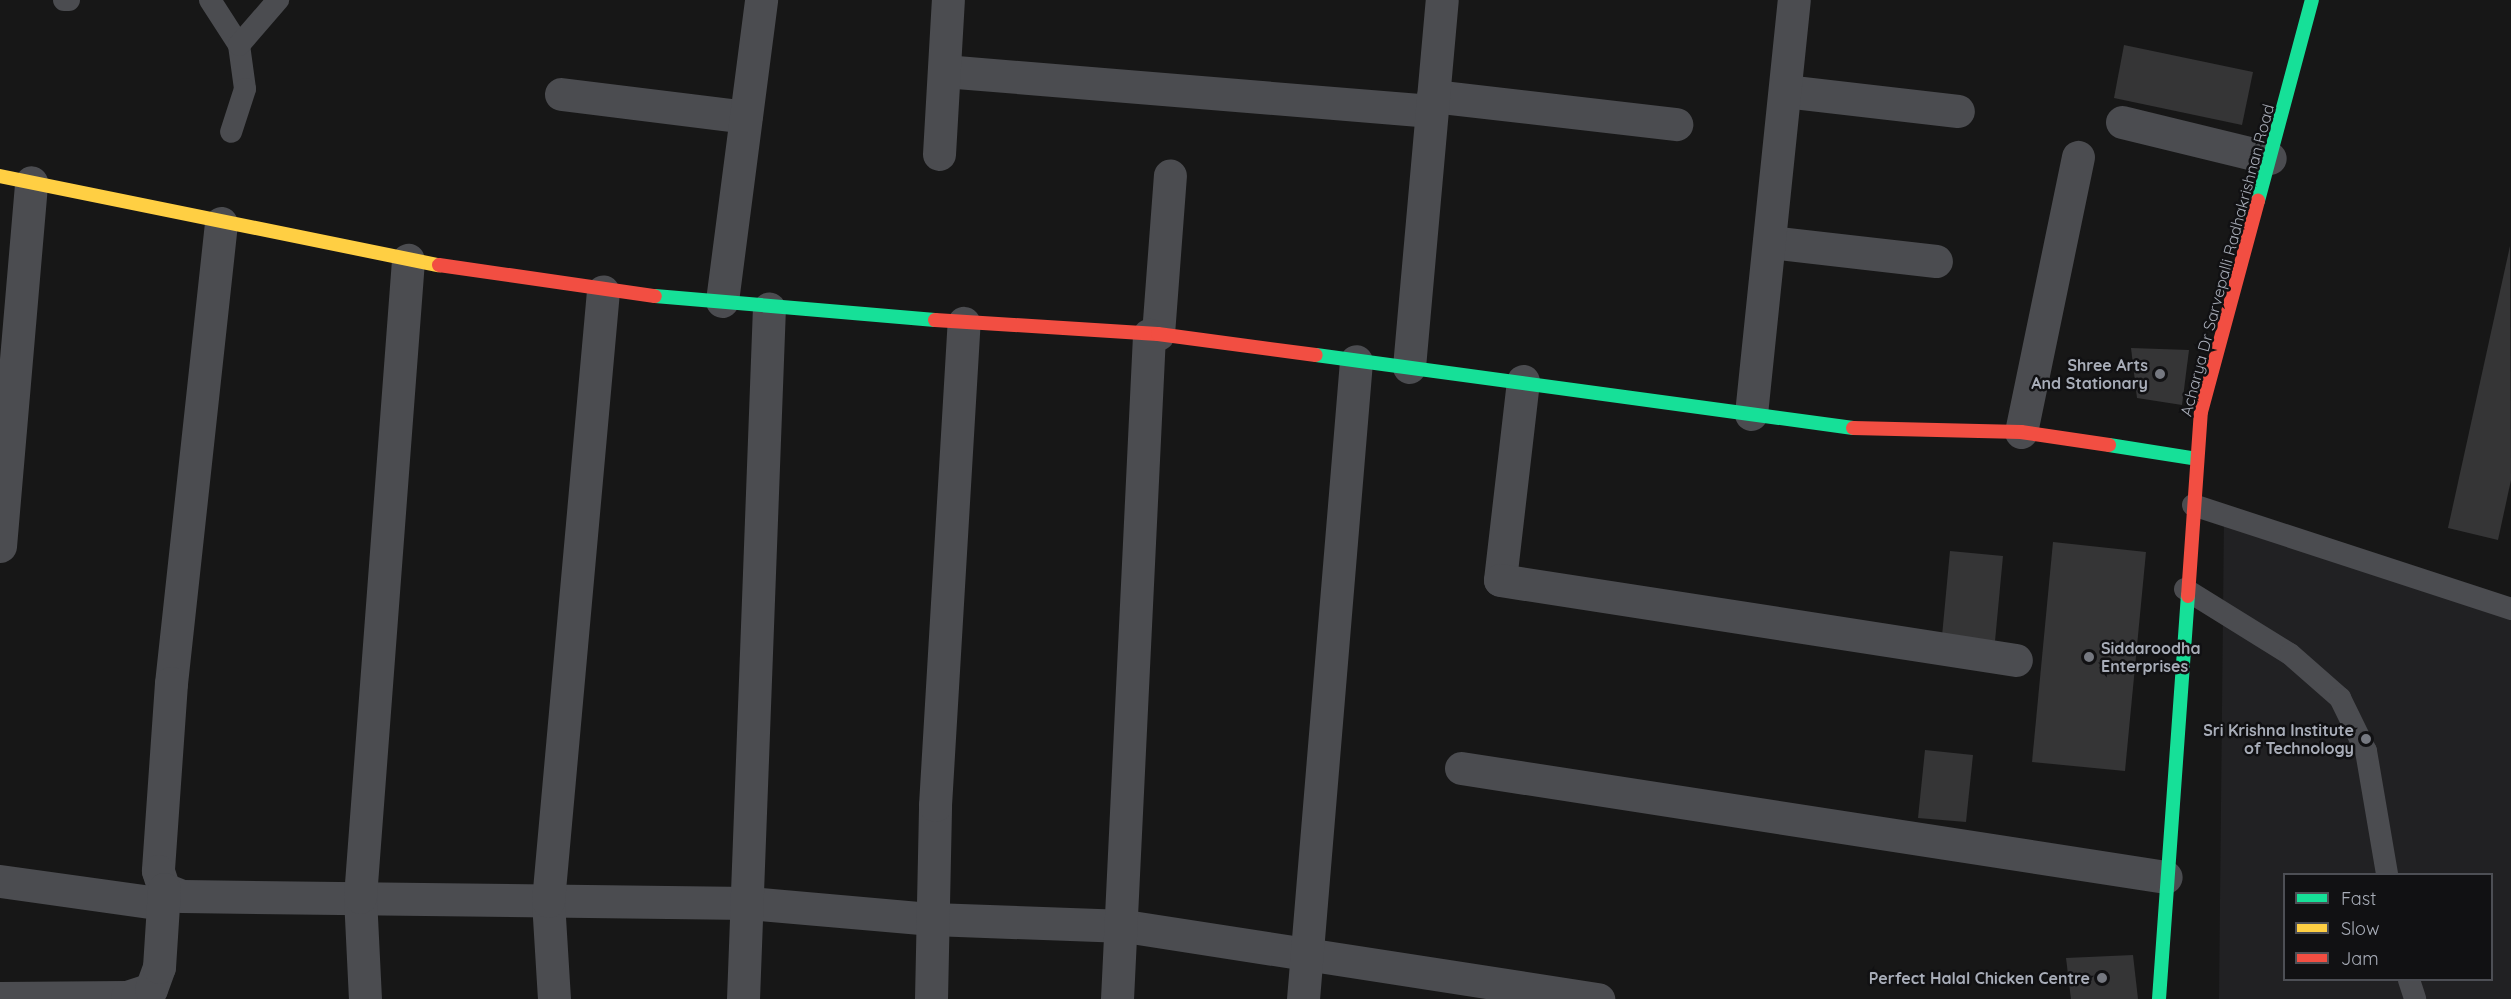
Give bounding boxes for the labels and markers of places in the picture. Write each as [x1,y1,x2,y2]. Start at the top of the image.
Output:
place label: Shree Arts And Stationary [2031,355,2148,393]
marker: Shree Arts And Stationary [2153,367,2167,381]
place label: Siddaroodha Enterprises [2101,638,2201,676]
marker: Siddaroodha Enterprises [2082,650,2096,664]
place label: Sri Krishna Institute of Technology [2203,720,2354,758]
marker: Sri Krishna Institute of Technology [2359,732,2373,746]
place label: Perfect Halal Chicken Centre [1869,968,2090,988]
marker: Perfect Halal Chicken Centre [2095,971,2109,985]

